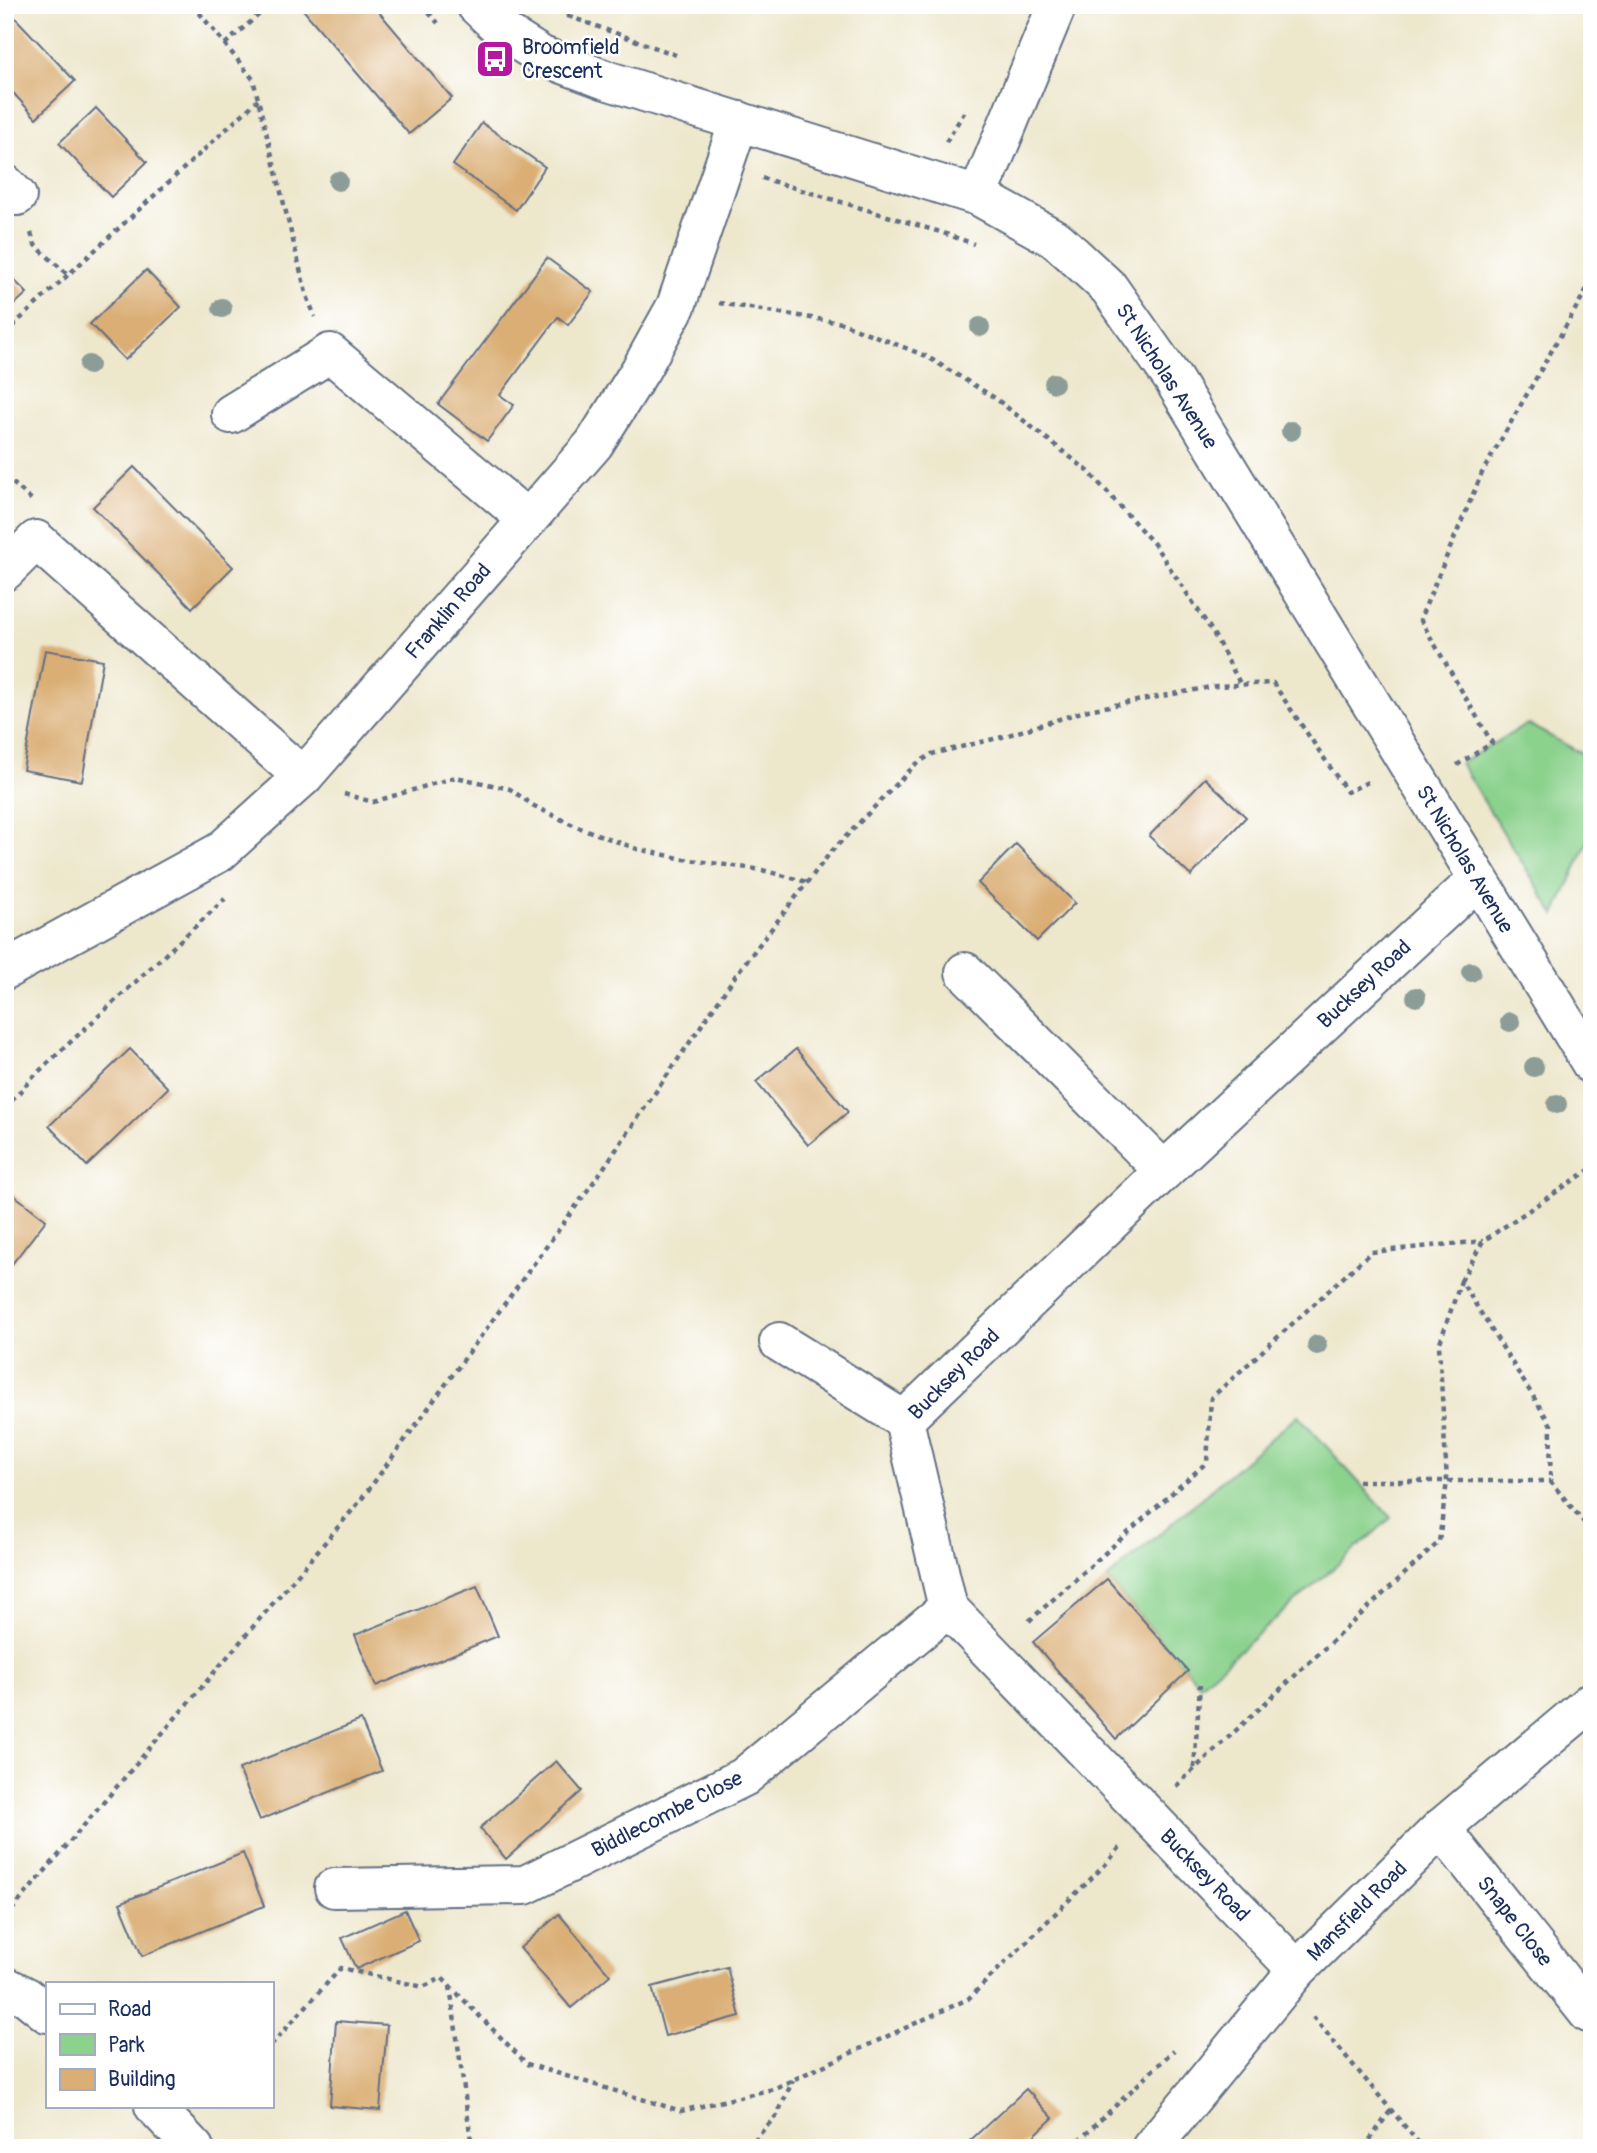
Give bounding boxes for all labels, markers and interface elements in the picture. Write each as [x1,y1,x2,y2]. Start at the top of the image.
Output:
place label: Broomfield Crescent [522,34,619,85]
bus stop icon: Broomfield Crescent [474,38,516,80]
street label: St Nicholas Avenue [1109,298,1224,455]
street label: Franklin Road [399,558,497,665]
street label: St Nicholas Avenue [1410,780,1520,939]
street label: Bucksey Road [1312,934,1417,1035]
street label: Bucksey Road [903,1323,1006,1426]
street label: Biddlecombe Close [587,1765,748,1864]
street label: Bucksey Road [1154,1823,1256,1927]
street label: Mansfield Road [1301,1855,1413,1967]
street label: Snape Close [1471,1871,1559,1973]
legend [46,1982,273,2108]
text: Road [108,1996,152,2023]
text: Park [108,2032,145,2059]
text: Building [108,2066,175,2093]

